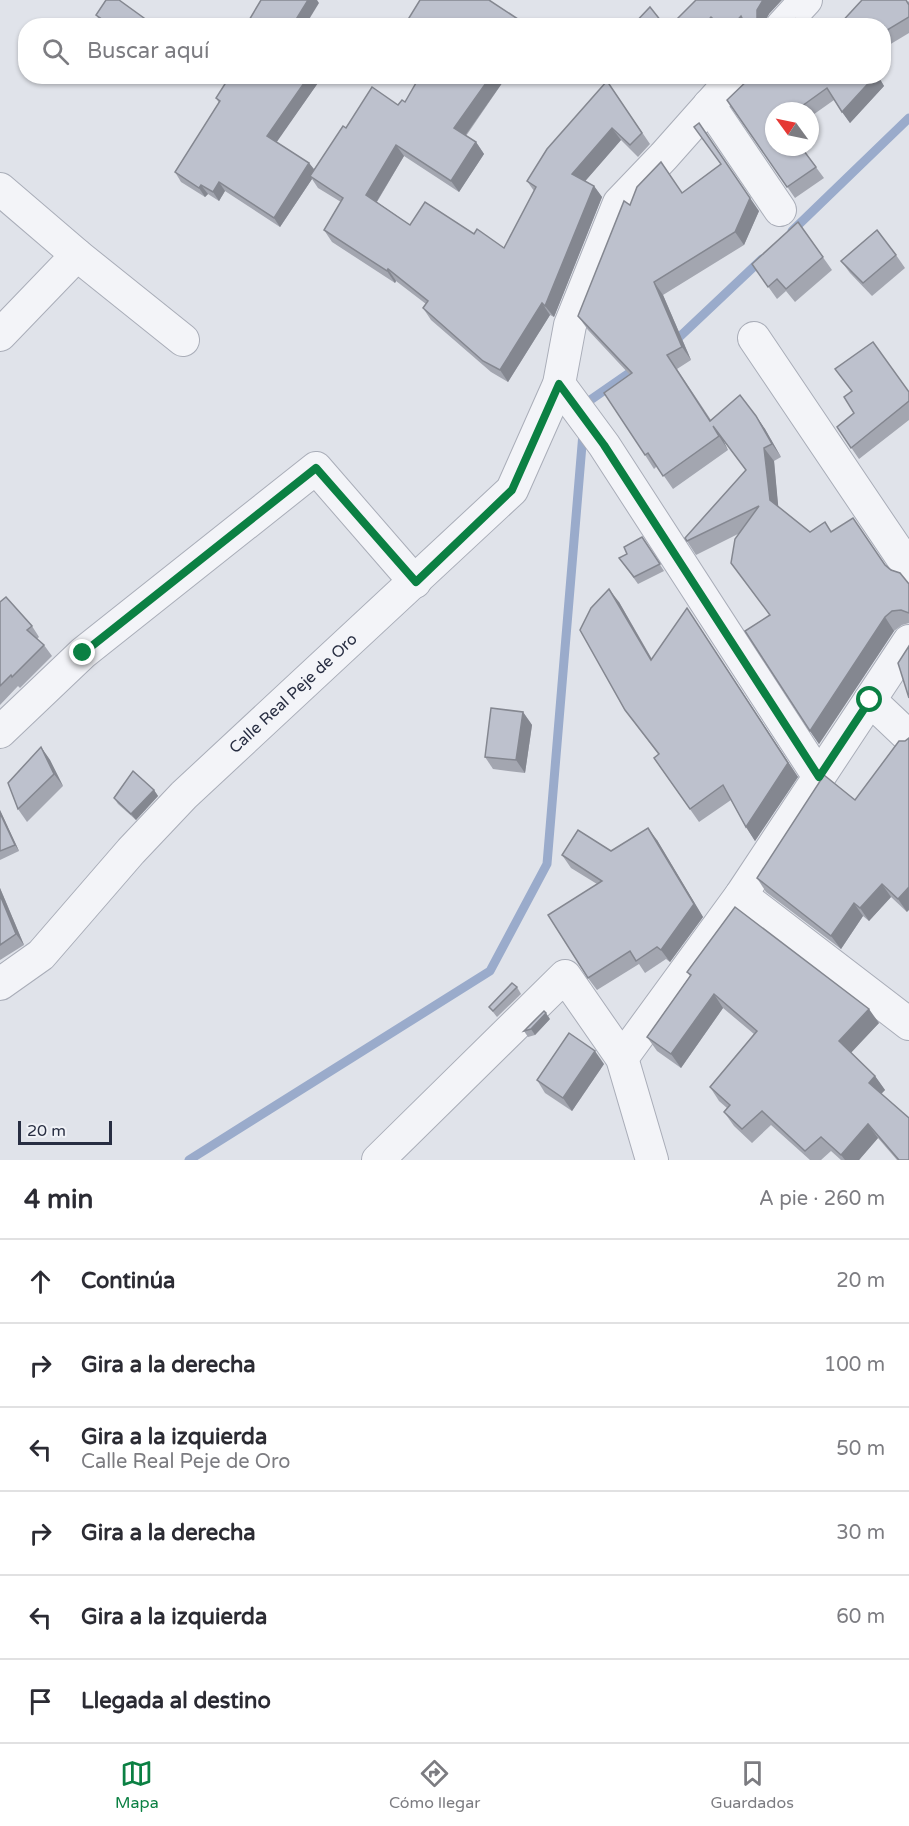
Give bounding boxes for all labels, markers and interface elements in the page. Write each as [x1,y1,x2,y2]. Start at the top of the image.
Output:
search box [18,18,891,84]
icon: search [39,35,72,68]
text: Buscar aquí [87,38,209,64]
north arrow [765,102,819,156]
street label: Calle Real Peje de Oro [225,629,361,758]
route end [69,639,95,665]
route start [856,686,882,712]
scale bar [18,1118,112,1146]
text: 20 m [27,1121,66,1141]
text: 4 min [24,1184,93,1215]
text: A pie · 260 m [759,1187,885,1211]
icon: ahead [24,1265,57,1298]
text: Continúa [81,1268,175,1294]
text: 20 m [836,1269,885,1293]
icon: right [24,1349,57,1382]
text: Gira a la derecha [81,1352,256,1378]
text: 100 m [824,1353,885,1377]
text: Gira a la izquierda [81,1424,267,1450]
icon: left [24,1433,57,1466]
text: 50 m [836,1437,885,1461]
text: Calle Real Peje de Oro [81,1450,290,1474]
icon: right [24,1517,57,1550]
text: Gira a la derecha [81,1520,256,1546]
text: 30 m [836,1521,885,1545]
icon: left [24,1601,57,1634]
text: Gira a la izquierda [81,1604,267,1630]
text: 60 m [836,1605,885,1629]
icon: arrive [24,1685,57,1718]
text: Llegada al destino [81,1688,271,1714]
tab: Mapa [115,1757,159,1813]
tab: Cómo llegar [389,1757,480,1813]
tab: Guardados [711,1757,794,1813]

